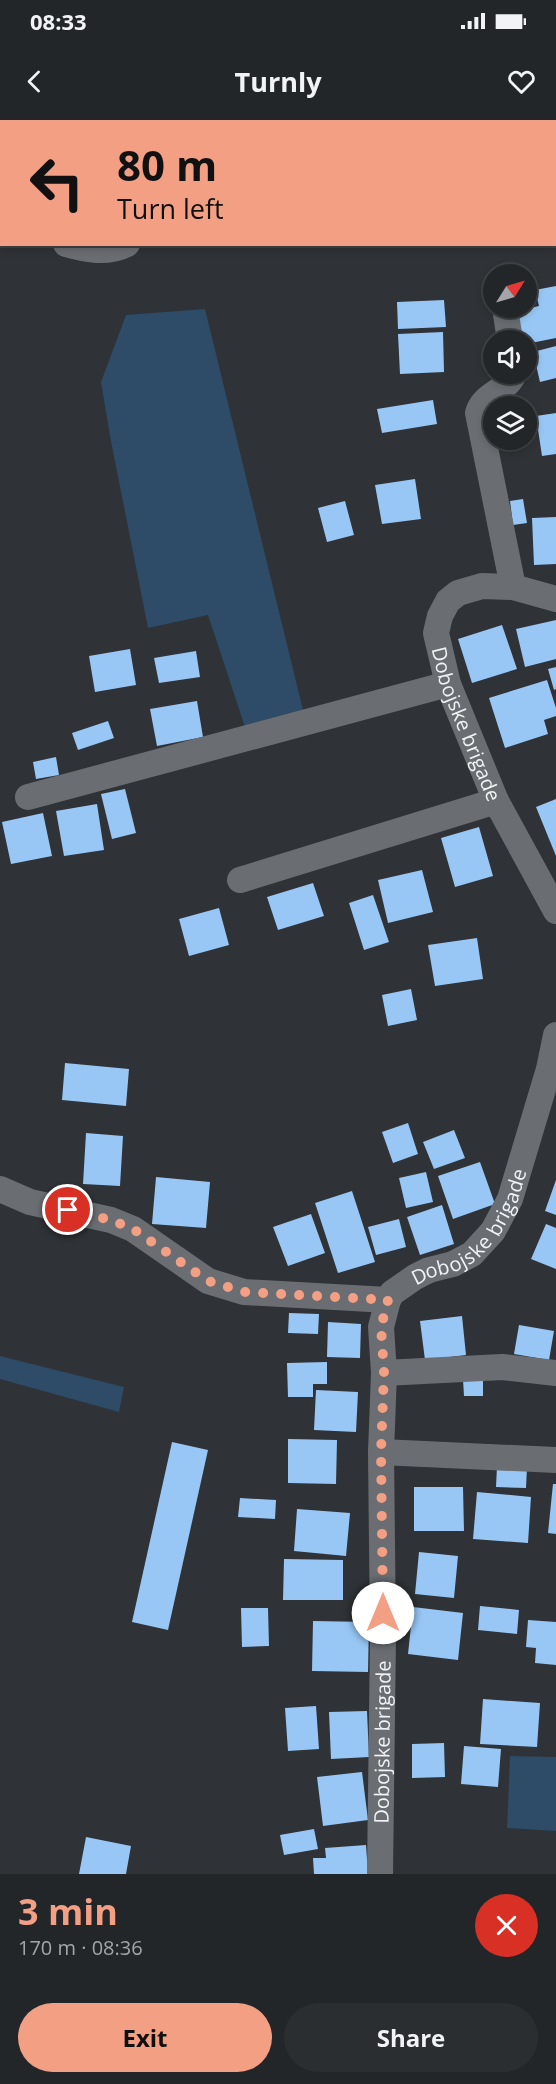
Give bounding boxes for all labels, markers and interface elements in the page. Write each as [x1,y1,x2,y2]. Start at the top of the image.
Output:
text: 08:33 [30,6,87,36]
text: Turnly [235,63,322,100]
icon: back [18,65,51,98]
icon: heart [505,65,538,98]
text: 80 m [117,136,217,193]
icon: left [18,144,96,222]
text: Turn left [117,190,224,227]
north arrow [483,264,537,318]
map controls [483,264,537,450]
button: sound [483,330,537,384]
button: layers [483,396,537,450]
street label: Dobojske brigade [426,644,508,805]
street label: Dobojske brigade [406,1165,532,1290]
pin [42,1184,93,1235]
icon: arrive [51,1193,84,1226]
position arrow [351,1581,415,1645]
street label: Dobojske brigade [367,1660,396,1824]
text: 3 min [18,1887,118,1936]
button: close [475,1894,538,1957]
text: 170 m · 08:36 [18,1934,143,1961]
button: Exit [18,2003,272,2072]
button: Share [284,2003,538,2072]

